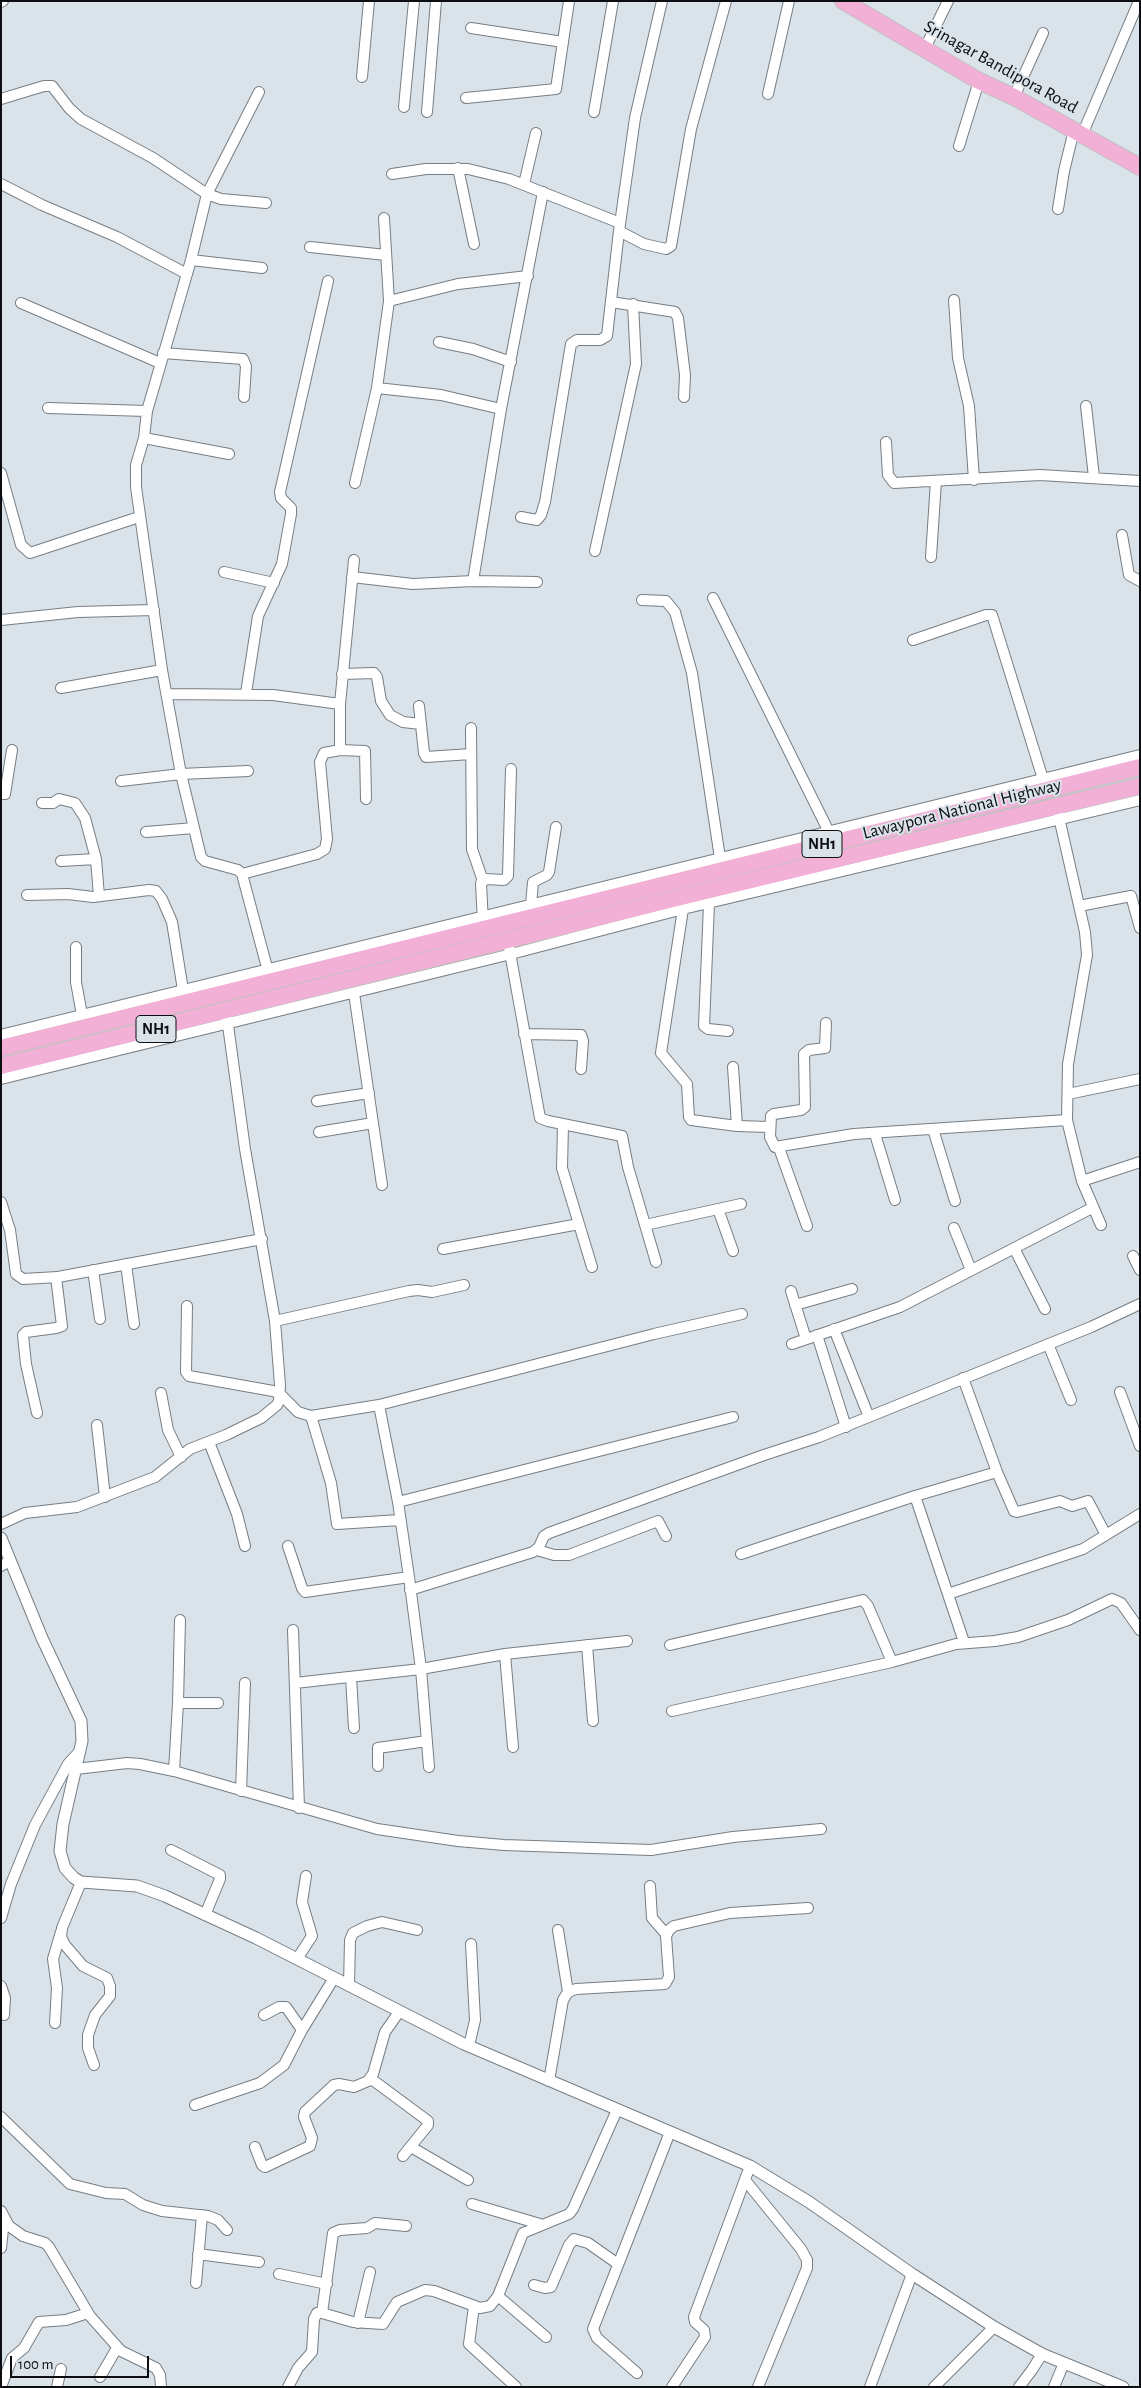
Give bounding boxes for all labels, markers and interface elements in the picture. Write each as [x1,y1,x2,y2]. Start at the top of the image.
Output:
street label: Srinagar Bandipora Road [920,16,1082,118]
street label: Lawaypora National Highway [860,774,1064,844]
road number: NH1 [802,831,842,858]
road number: NH1 [136,1016,176,1042]
scale bar [12,2346,151,2378]
text: 100 m [18,2357,53,2372]

